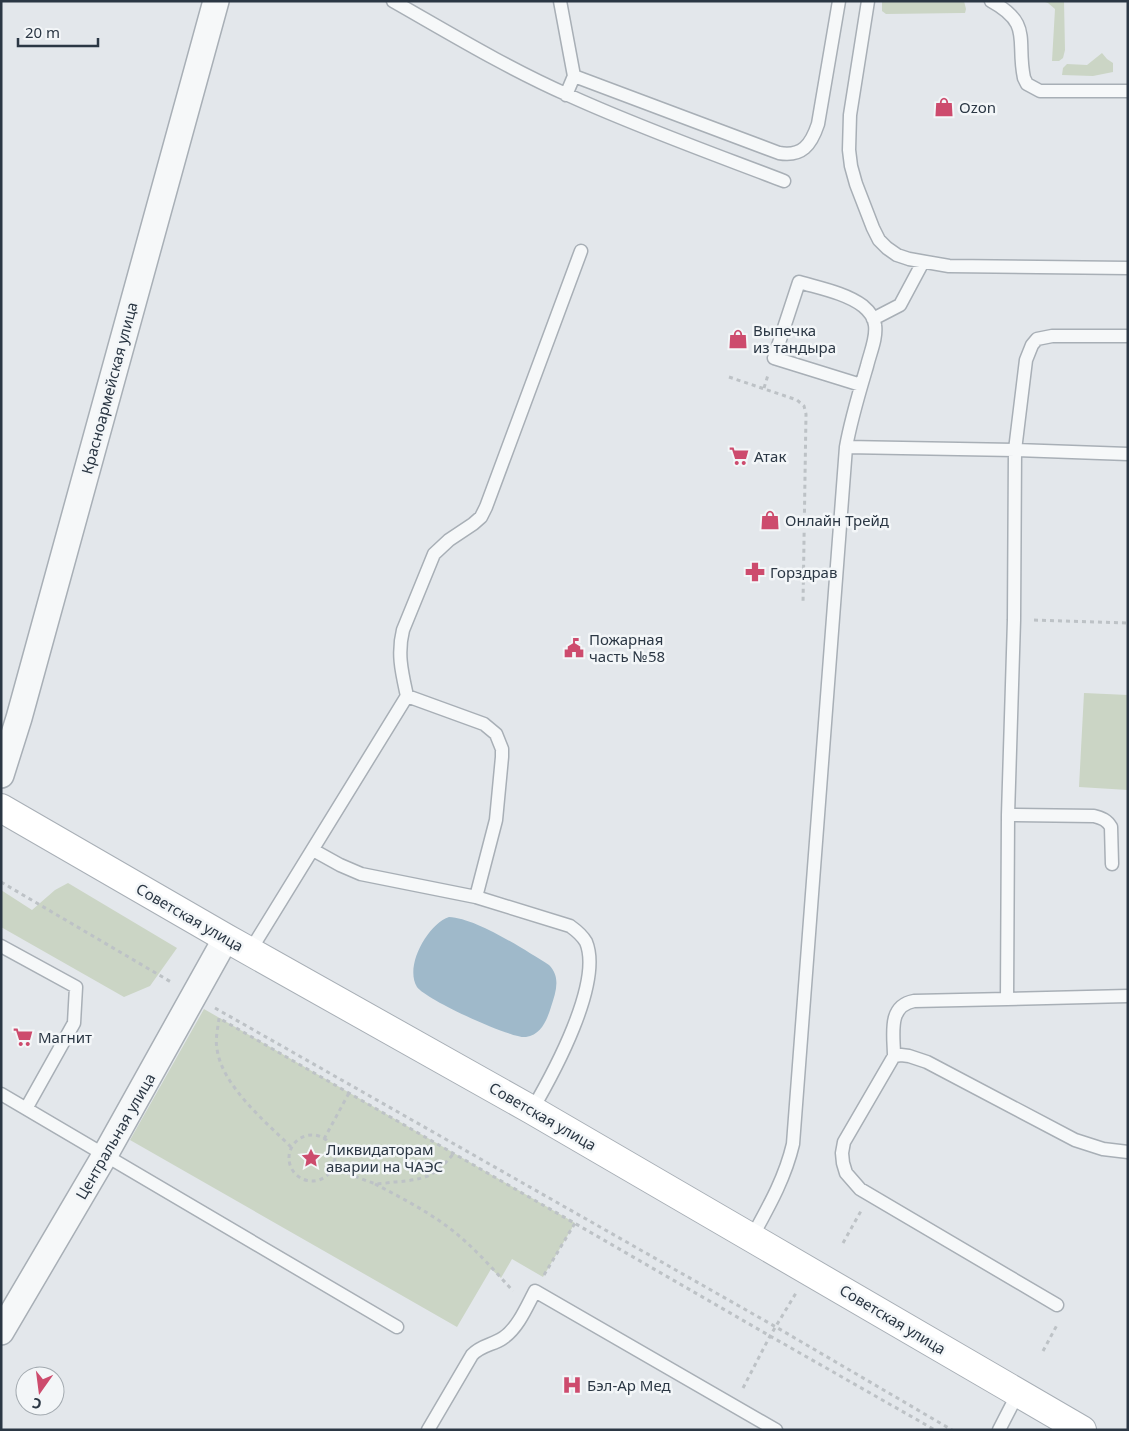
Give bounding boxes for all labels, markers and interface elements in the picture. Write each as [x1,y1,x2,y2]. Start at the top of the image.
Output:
scale bar [18,15,98,47]
text: 20 m [25,22,60,42]
shop icon: Ozon [933,96,955,118]
place label: Ozon [959,97,996,117]
street label: Красноармейская улица [76,300,142,476]
place label: Выпечка из тандыра [753,320,836,357]
shop icon: Выпечка из тандыра [727,328,749,350]
supermarket icon: Атак [728,445,750,467]
place label: Атак [754,446,786,466]
shop icon: Онлайн Трейд [759,509,781,531]
place label: Онлайн Трейд [785,510,889,530]
pharmacy icon: Горздрав [744,561,766,583]
place label: Горздрав [770,562,837,582]
place label: Пожарная часть №58 [589,629,665,666]
public building icon: Пожарная часть №58 [563,637,585,659]
street label: Советская улица [133,878,247,956]
supermarket icon: Магнит [12,1026,34,1048]
place label: Магнит [38,1027,92,1047]
street label: Центральная улица [71,1069,159,1203]
street label: Советская улица [486,1077,600,1155]
place label: Ликвидаторам аварии на ЧАЭС [326,1139,443,1176]
place icon: Ликвидаторам аварии на ЧАЭС [300,1147,322,1169]
street label: Советская улица [836,1279,950,1359]
north arrow [15,1366,65,1416]
hospital icon: Бэл-Ар Мед [561,1374,583,1396]
place label: Бэл-Ар Мед [587,1375,671,1395]
text: С [30,1394,43,1414]

